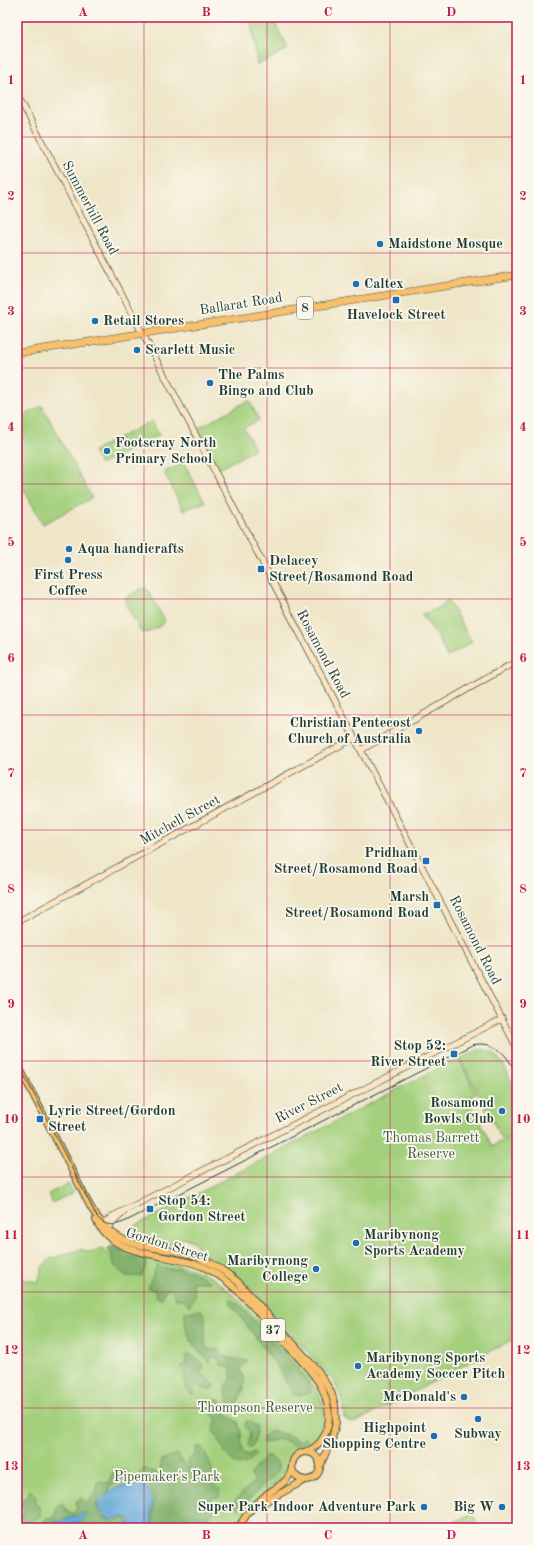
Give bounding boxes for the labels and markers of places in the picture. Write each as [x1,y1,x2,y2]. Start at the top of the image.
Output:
place label: Maidstone Mosque [388,237,503,251]
marker: Maidstone Mosque [375,239,385,249]
place label: Caltex [364,277,404,291]
marker: Caltex [351,279,361,289]
marker: Havelock Street [391,295,401,305]
place label: Havelock Street [346,308,446,322]
place label: Retail Stores [103,314,184,328]
marker: Retail Stores [90,316,100,326]
place label: Scarlett Music [145,343,235,357]
marker: Scarlett Music [132,345,142,355]
place label: The Palms Bingo and Club [218,368,314,398]
marker: The Palms Bingo and Club [205,378,215,388]
place label: Footscray North Primary School [115,436,217,466]
marker: Footscray North Primary School [102,446,112,456]
place label: Aqua handicrafts [77,542,184,556]
marker: Aqua handicrafts [64,544,74,554]
place label: Delacey Street/Rosamond Road [269,554,414,585]
marker: First Press Coffee [63,555,73,565]
marker: Delacey Street/Rosamond Road [256,564,266,574]
place label: First Press Coffee [33,568,103,598]
place label: Christian Pentecost Church of Australia [288,716,411,746]
marker: Christian Pentecost Church of Australia [414,726,424,736]
place label: Pridham Street/Rosamond Road [274,846,418,877]
marker: Pridham Street/Rosamond Road [421,856,431,866]
place label: Marsh Street/Rosamond Road [285,890,429,921]
marker: Marsh Street/Rosamond Road [432,900,442,910]
place label: Stop 52: River Street [370,1039,446,1069]
marker: Stop 52: River Street [449,1049,459,1059]
place label: Rosamond Bowls Club [423,1096,494,1126]
place label: Lyric Street/Gordon Street [48,1104,176,1134]
marker: Rosamond Bowls Club [497,1106,507,1116]
marker: Lyric Street/Gordon Street [35,1114,45,1124]
place label: Stop 54: Gordon Street [158,1194,246,1224]
marker: Stop 54: Gordon Street [145,1204,155,1214]
place label: Maribynong Sports Academy [364,1228,465,1258]
marker: Maribynong Sports Academy [351,1238,361,1248]
place label: Maribyrnong College [227,1254,308,1284]
marker: Maribyrnong College [311,1264,321,1274]
place label: Maribynong Sports Academy Soccer Pitch [366,1351,505,1381]
marker: Maribynong Sports Academy Soccer Pitch [353,1361,363,1371]
place label: McDonald's [383,1390,456,1404]
marker: McDonald's [459,1392,469,1402]
marker: Subway [473,1414,483,1424]
place label: Highpoint Shopping Centre [322,1421,426,1451]
place label: Subway [454,1427,502,1441]
marker: Highpoint Shopping Centre [429,1431,439,1441]
place label: Super Park Indoor Adventure Park [197,1500,416,1514]
place label: Big W [453,1500,494,1514]
marker: Super Park Indoor Adventure Park [419,1502,429,1512]
marker: Big W [497,1502,507,1512]

